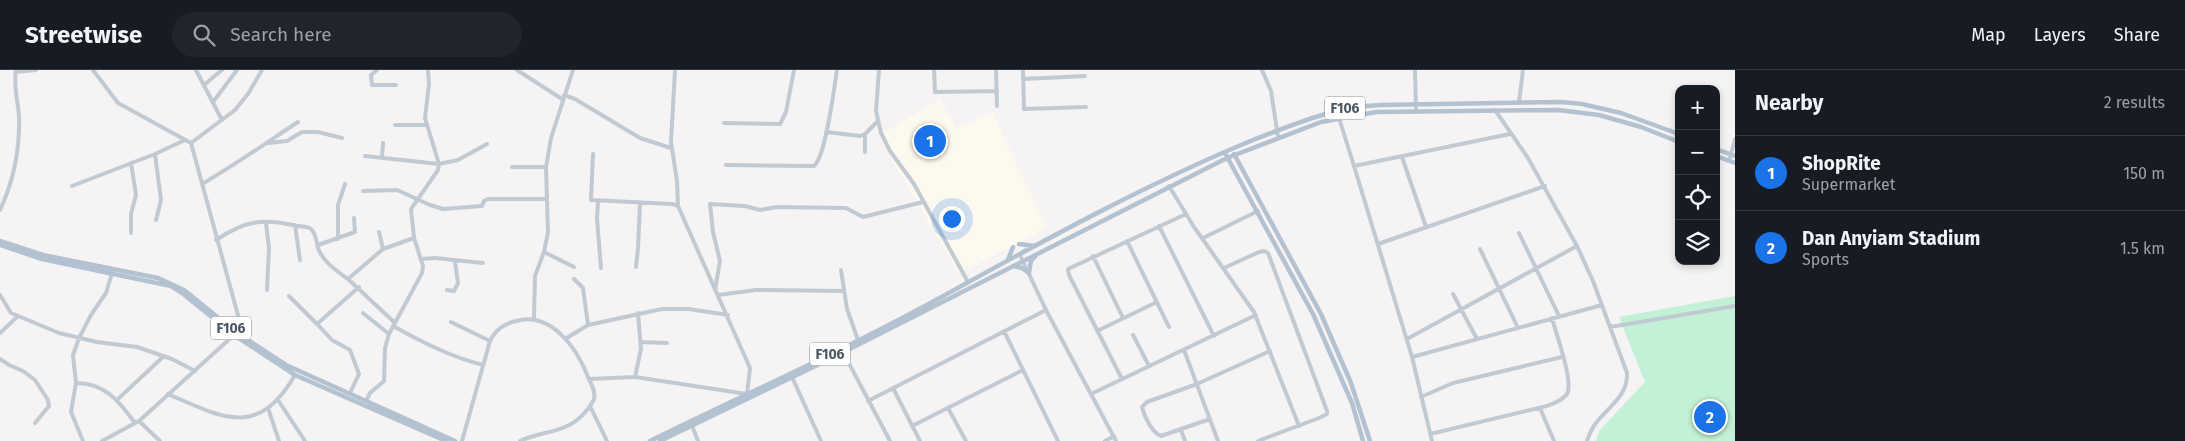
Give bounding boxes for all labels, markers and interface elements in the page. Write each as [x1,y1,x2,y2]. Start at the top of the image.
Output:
search box [172,12,522,57]
text: Streetwise [25,21,142,49]
icon: search [190,21,218,49]
text: Search here [230,23,332,46]
text: Map [1971,24,2006,46]
text: Layers [2034,24,2086,46]
text: Share [2114,24,2160,46]
map controls [1675,85,1720,265]
button: + [1675,85,1720,130]
text: Nearby [1755,90,1823,116]
text: 2 results [2104,93,2165,112]
road number: F106 [1325,96,1365,119]
pin: 1 [914,122,946,160]
button: − [1675,130,1720,175]
text: ShopRite [1802,152,1881,175]
text: 1 [1767,164,1775,183]
text: 150 m [2123,164,2165,183]
button: locate [1675,175,1720,220]
text: Supermarket [1802,175,1896,194]
your location [939,206,965,232]
button: layers [1675,220,1720,265]
text: Dan Anyiam Stadium [1802,227,1980,250]
text: 2 [1767,239,1775,258]
text: 1.5 km [2120,239,2165,258]
text: Sports [1802,250,1849,269]
road number: F106 [211,317,251,340]
road number: F106 [810,342,850,366]
pin: 2 [1694,398,1726,436]

